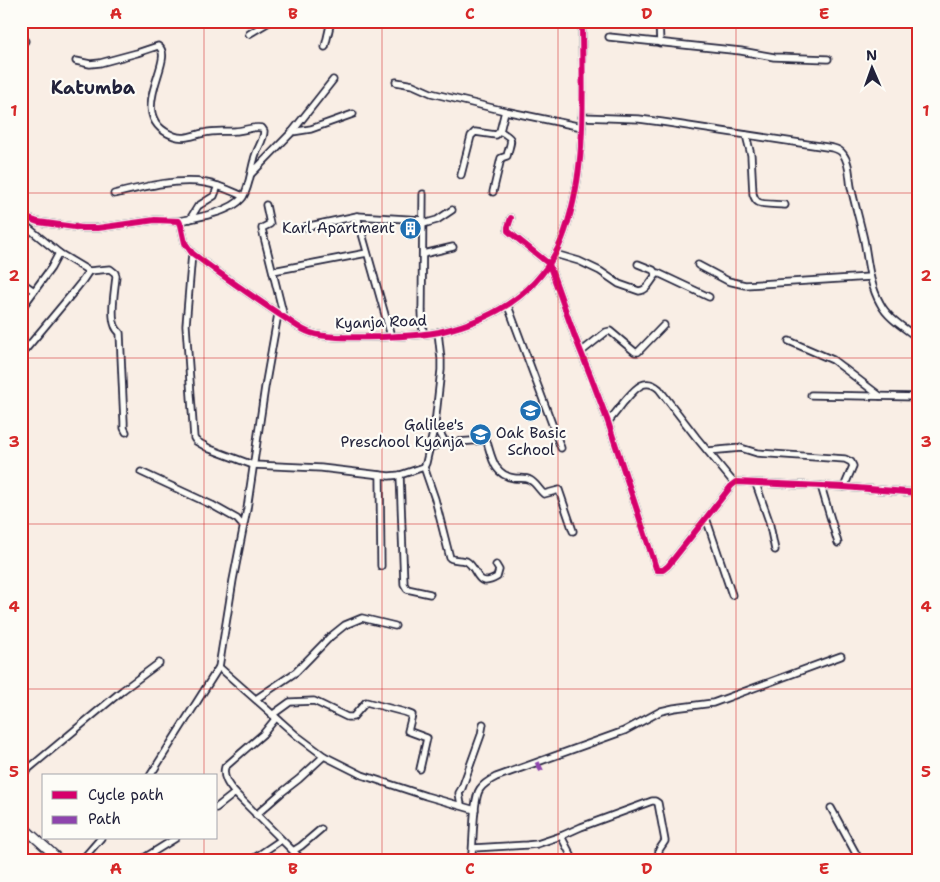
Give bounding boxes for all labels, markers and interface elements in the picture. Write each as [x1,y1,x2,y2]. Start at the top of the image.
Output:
text: A [110,3,122,24]
text: B [288,3,298,24]
text: C [465,3,475,24]
text: D [641,3,653,24]
text: E [819,3,829,24]
north arrow [848,42,898,92]
text: N [866,46,877,64]
district label: Katumba [51,76,136,100]
text: 1 [10,100,18,121]
text: 1 [922,100,930,121]
building icon: Karl Apartment [399,216,423,240]
place label: Karl Apartment [282,218,395,238]
text: 2 [8,265,20,286]
text: 2 [920,265,932,286]
street label: Kyanja Road [335,310,428,334]
school or university icon: Oak Basic School [519,398,543,422]
place label: Galilee's Preschool Kyanja [341,415,465,452]
school or university icon: Galilee's Preschool Kyanja [468,422,492,446]
place label: Oak Basic School [496,423,566,460]
text: 3 [8,431,20,452]
text: 3 [920,431,932,452]
text: 4 [8,596,20,617]
text: 4 [920,596,932,617]
text: 5 [9,761,19,782]
text: 5 [921,761,931,782]
legend [42,774,218,840]
text: Cycle path [88,785,164,805]
text: Path [88,809,121,829]
text: A [110,858,122,879]
text: B [288,858,298,879]
text: C [465,858,475,879]
text: D [641,858,653,879]
text: E [819,858,829,879]

